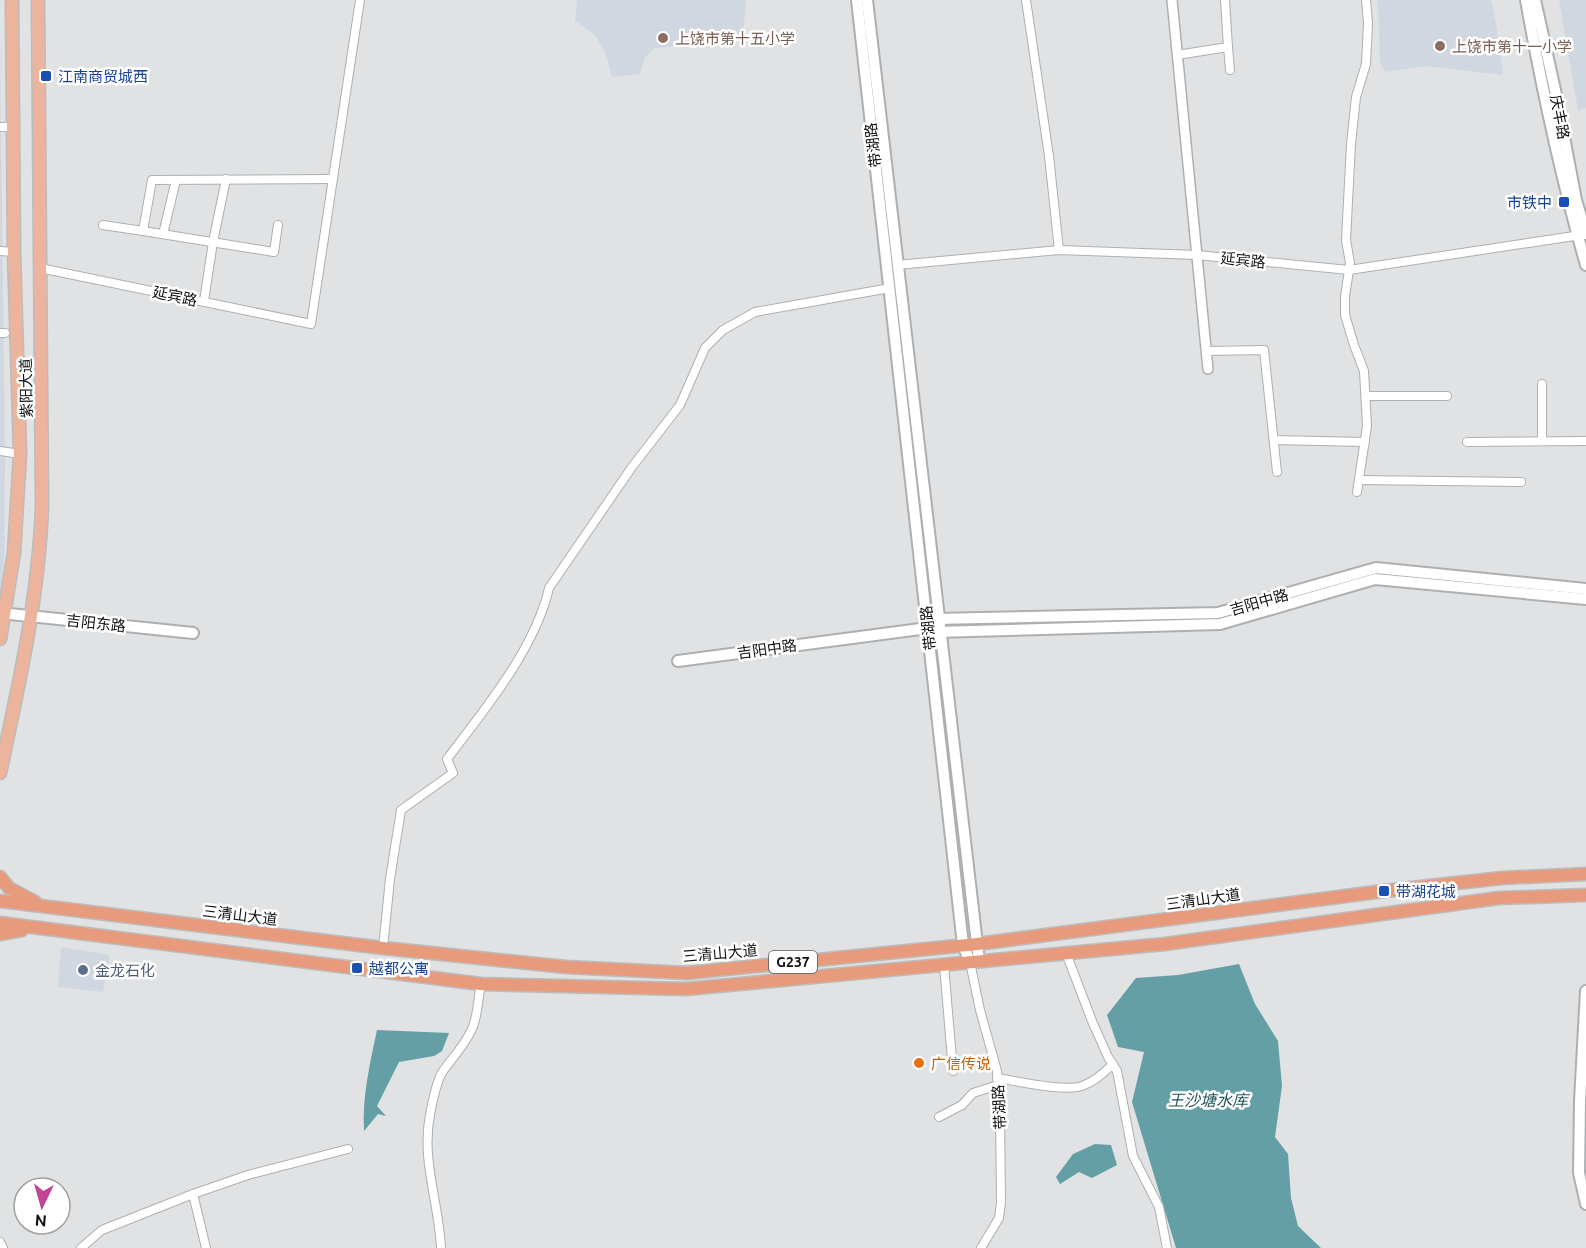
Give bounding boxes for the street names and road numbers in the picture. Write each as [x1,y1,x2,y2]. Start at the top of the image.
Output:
street label: 庆丰路 [1547,93,1573,141]
street label: 带湖路 [862,122,884,168]
street label: 延宾路 [1220,249,1266,271]
street label: 延宾路 [151,283,199,309]
street label: 紫阳大道 [17,358,35,418]
street label: 吉阳中路 [1228,586,1290,618]
street label: 带湖路 [917,605,939,651]
street label: 吉阳东路 [65,611,127,635]
street label: 吉阳中路 [736,636,798,662]
street label: 三清山大道 [1165,885,1241,913]
street label: 三清山大道 [202,902,278,928]
street label: 三清山大道 [682,941,758,965]
road number: G237 [769,951,817,973]
street label: 带湖路 [989,1084,1009,1130]

